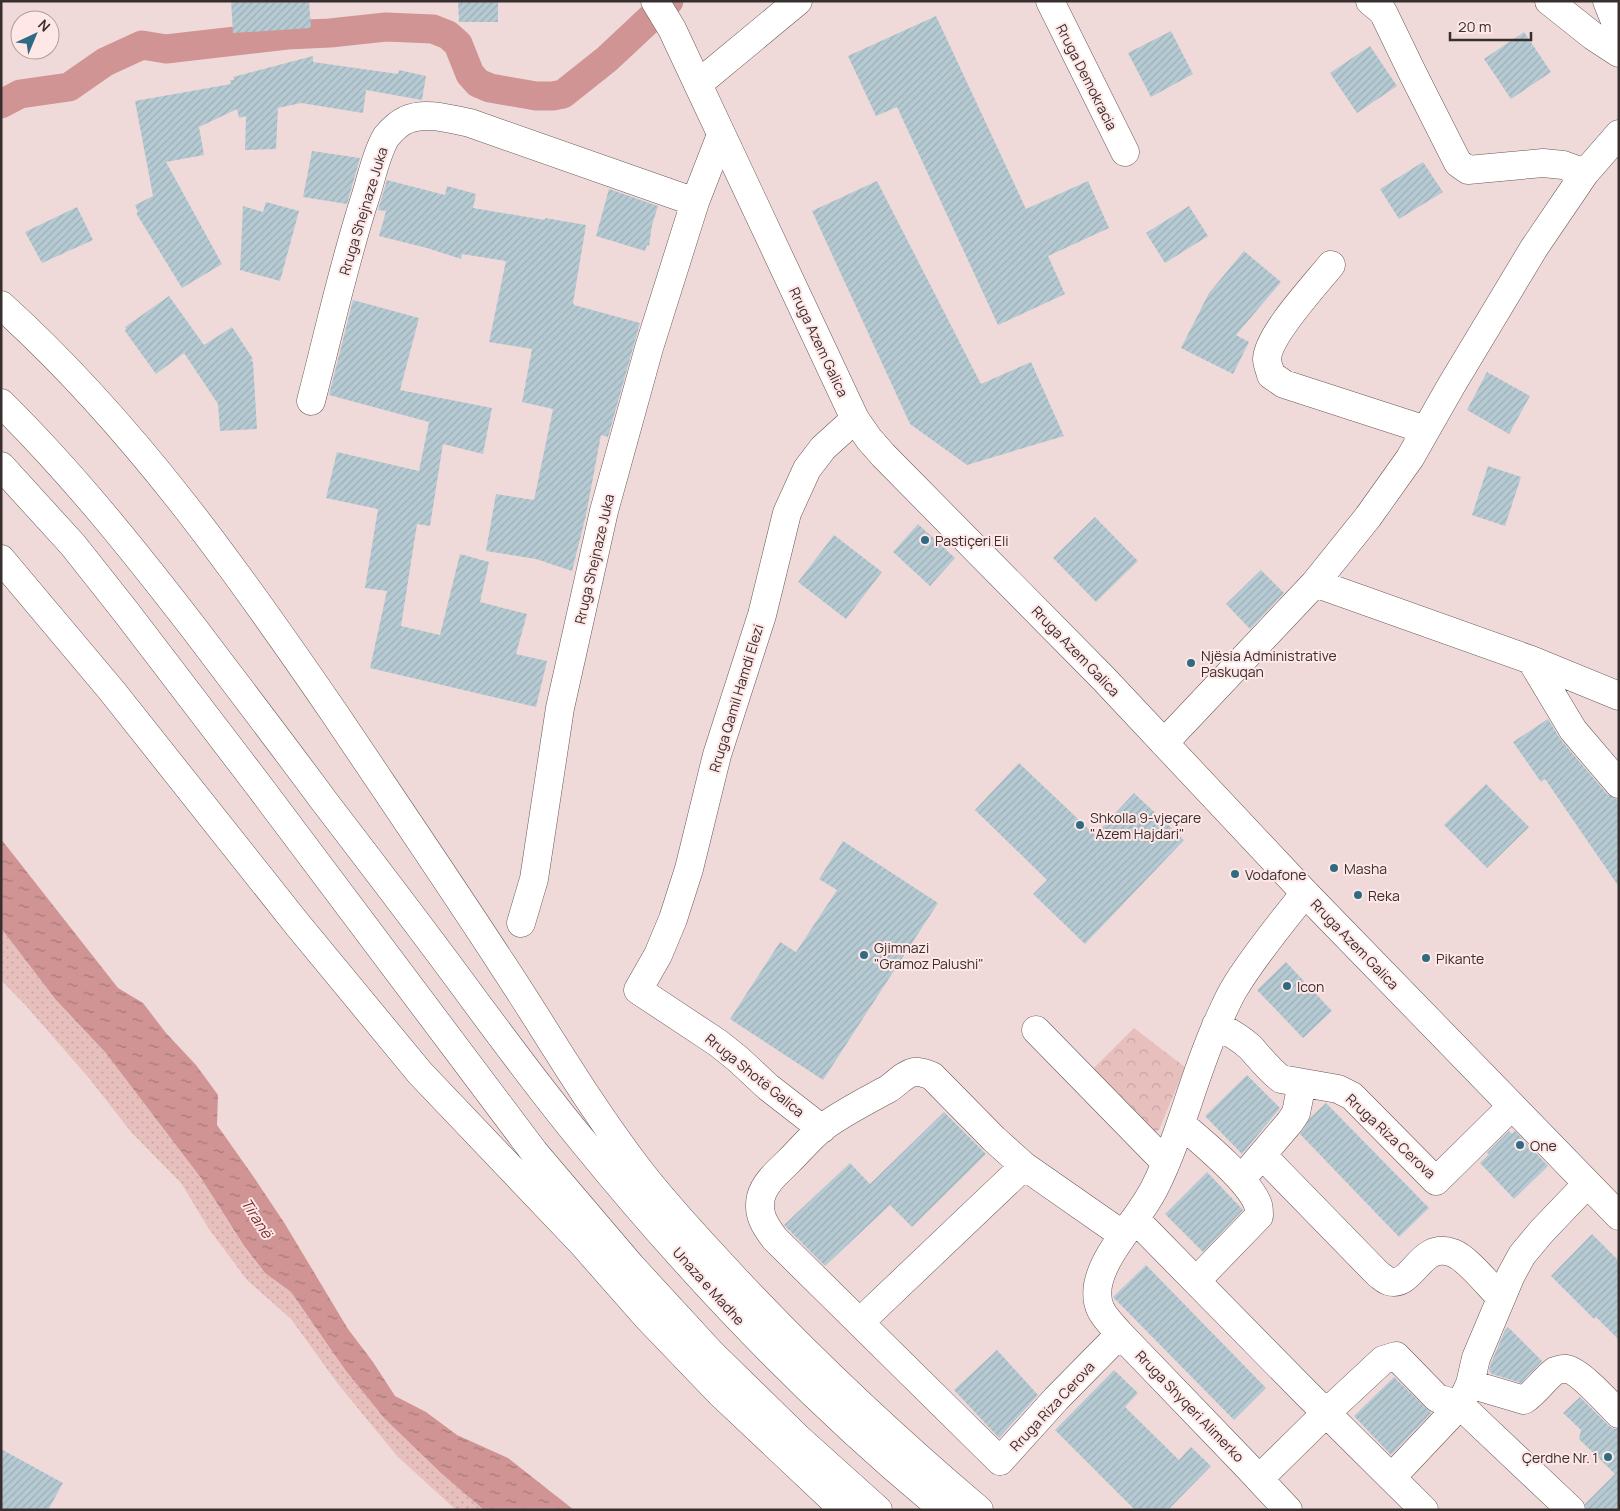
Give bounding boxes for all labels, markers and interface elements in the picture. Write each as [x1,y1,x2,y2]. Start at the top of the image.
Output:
north arrow [10,10,60,60]
scale bar [1450,10,1531,42]
text: N [34,15,55,36]
text: 20 m [1458,16,1491,37]
street label: Rruga Demokracia [1052,21,1122,133]
street label: Rruga Shejnaze Juka [334,145,392,277]
street label: Rruga Azem Galica [785,284,853,400]
street label: Rruga Shejnaze Juka [570,492,618,626]
place label: Pastiçeri Eli [935,531,1009,550]
marker: Pastiçeri Eli [919,534,931,546]
street label: Rruga Azem Galica [1028,602,1124,700]
street label: Rruga Qamil Hamdi Elezi [704,622,768,774]
place label: Njësia Administrative Paskuqan [1201,646,1337,681]
marker: Njësia Administrative Paskuqan [1185,657,1197,669]
place label: Shkolla 9-vjeçare "Azem Hajdari" [1090,808,1201,843]
marker: Shkolla 9-vjeçare "Azem Hajdari" [1074,819,1086,831]
place label: Masha [1344,859,1387,878]
marker: Masha [1328,862,1340,874]
place label: Vodafone [1245,865,1306,884]
marker: Vodafone [1229,868,1241,880]
place label: Reka [1368,886,1400,905]
marker: Reka [1352,889,1364,901]
street label: Rruga Azem Galica [1307,895,1403,993]
place label: Gjimnazi "Gramoz Palushi" [874,938,984,973]
marker: Gjimnazi "Gramoz Palushi" [858,949,870,961]
place label: Pikante [1436,949,1484,968]
marker: Pikante [1420,952,1432,964]
place label: Icon [1297,977,1324,996]
marker: Icon [1281,980,1293,992]
street label: Rruga Shotë Galica [701,1029,809,1121]
street label: Rruga Riza Cerova [1342,1089,1440,1183]
place label: One [1530,1136,1557,1155]
marker: One [1514,1139,1526,1151]
water label: Tiranë [236,1194,278,1243]
street label: Unaza e Madhe [669,1243,749,1329]
street label: Rruga Shyqeri Alimerko [1132,1346,1248,1466]
street label: Rruga Riza Cerova [1005,1357,1099,1455]
place label: Çerdhe Nr. 1 [1522,1448,1598,1467]
marker: Çerdhe Nr. 1 [1602,1451,1614,1463]

